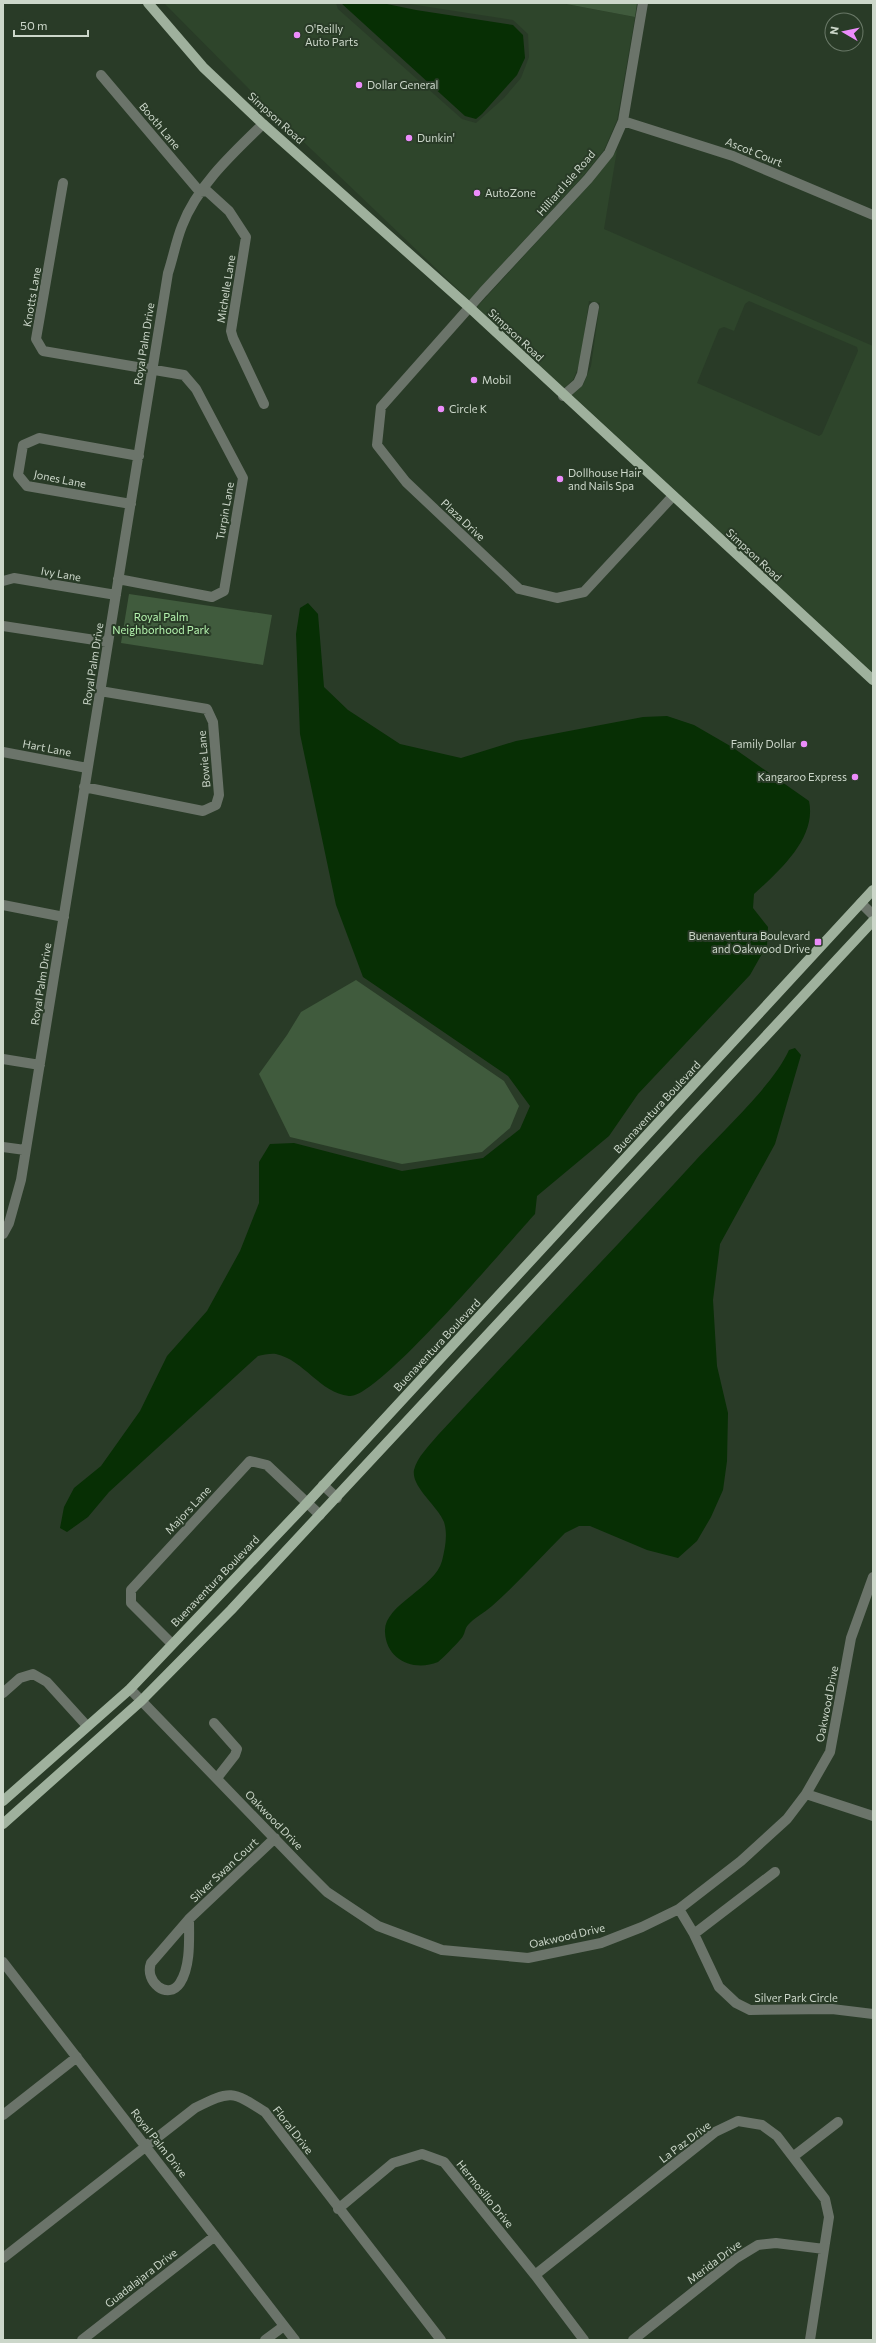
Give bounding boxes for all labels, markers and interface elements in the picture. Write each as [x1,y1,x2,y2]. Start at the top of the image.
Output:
scale bar [14,12,88,38]
north arrow [824,12,864,52]
text: 50 m [20,18,48,32]
place label: O'Reilly Auto Parts [305,22,358,48]
text: N [827,25,841,35]
marker: O'Reilly Auto Parts [292,30,302,40]
place label: Dollar General [367,78,438,91]
marker: Dollar General [354,80,364,90]
street label: Simpson Road [246,89,307,146]
street label: Booth Lane [137,100,184,152]
place label: Dunkin' [417,131,455,144]
marker: Dunkin' [404,133,414,143]
street label: Ascot Court [724,134,785,169]
street label: Hilliard Isle Road [534,147,598,218]
place label: AutoZone [485,186,536,199]
marker: AutoZone [472,188,482,198]
street label: Michelle Lane [214,254,237,324]
street label: Knotts Lane [20,266,43,328]
street label: Royal Palm Drive [131,302,156,386]
street label: Simpson Road [486,306,547,364]
place label: Mobil [482,373,511,386]
marker: Mobil [469,375,479,385]
place label: Circle K [449,402,488,415]
marker: Circle K [436,404,446,414]
place label: Dollhouse Hair and Nails Spa [568,466,642,492]
street label: Jones Lane [33,467,88,491]
marker: Dollhouse Hair and Nails Spa [555,474,565,484]
street label: Turpin Lane [213,481,236,541]
street label: Plaza Drive [439,496,488,543]
street label: Simpson Road [724,526,785,584]
street label: Ivy Lane [40,564,82,583]
park label: Royal Palm Neighborhood Park [112,610,210,636]
street label: Royal Palm Drive [80,622,105,706]
street label: Bowie Lane [195,730,212,788]
street label: Hart Lane [22,736,73,759]
place label: Family Dollar [731,737,797,750]
marker: Family Dollar [799,739,809,749]
place label: Kangaroo Express [758,770,847,783]
marker: Kangaroo Express [850,772,860,782]
place label: Buenaventura Boulevard and Oakwood Drive [689,929,810,955]
marker: Buenaventura Boulevard and Oakwood Drive [813,937,823,947]
street label: Royal Palm Drive [28,942,53,1026]
street label: Buenaventura Boulevard [610,1058,703,1156]
street label: Buenaventura Boulevard [390,1296,483,1394]
street label: Majors Lane [162,1483,213,1536]
street label: Buenaventura Boulevard [168,1532,262,1629]
street label: Oakwood Drive [813,1664,840,1743]
street label: Oakwood Drive [243,1787,306,1852]
street label: Silver Swan Court [187,1835,261,1904]
street label: Oakwood Drive [528,1920,606,1951]
street label: Silver Park Circle [754,1991,838,2004]
street label: Floral Drive [271,2103,316,2156]
street label: Royal Palm Drive [129,2106,190,2180]
street label: La Paz Drive [656,2118,713,2165]
street label: Hermosillo Drive [454,2157,517,2230]
street label: Merida Drive [684,2237,743,2286]
street label: Guadalajara Drive [102,2245,179,2310]

